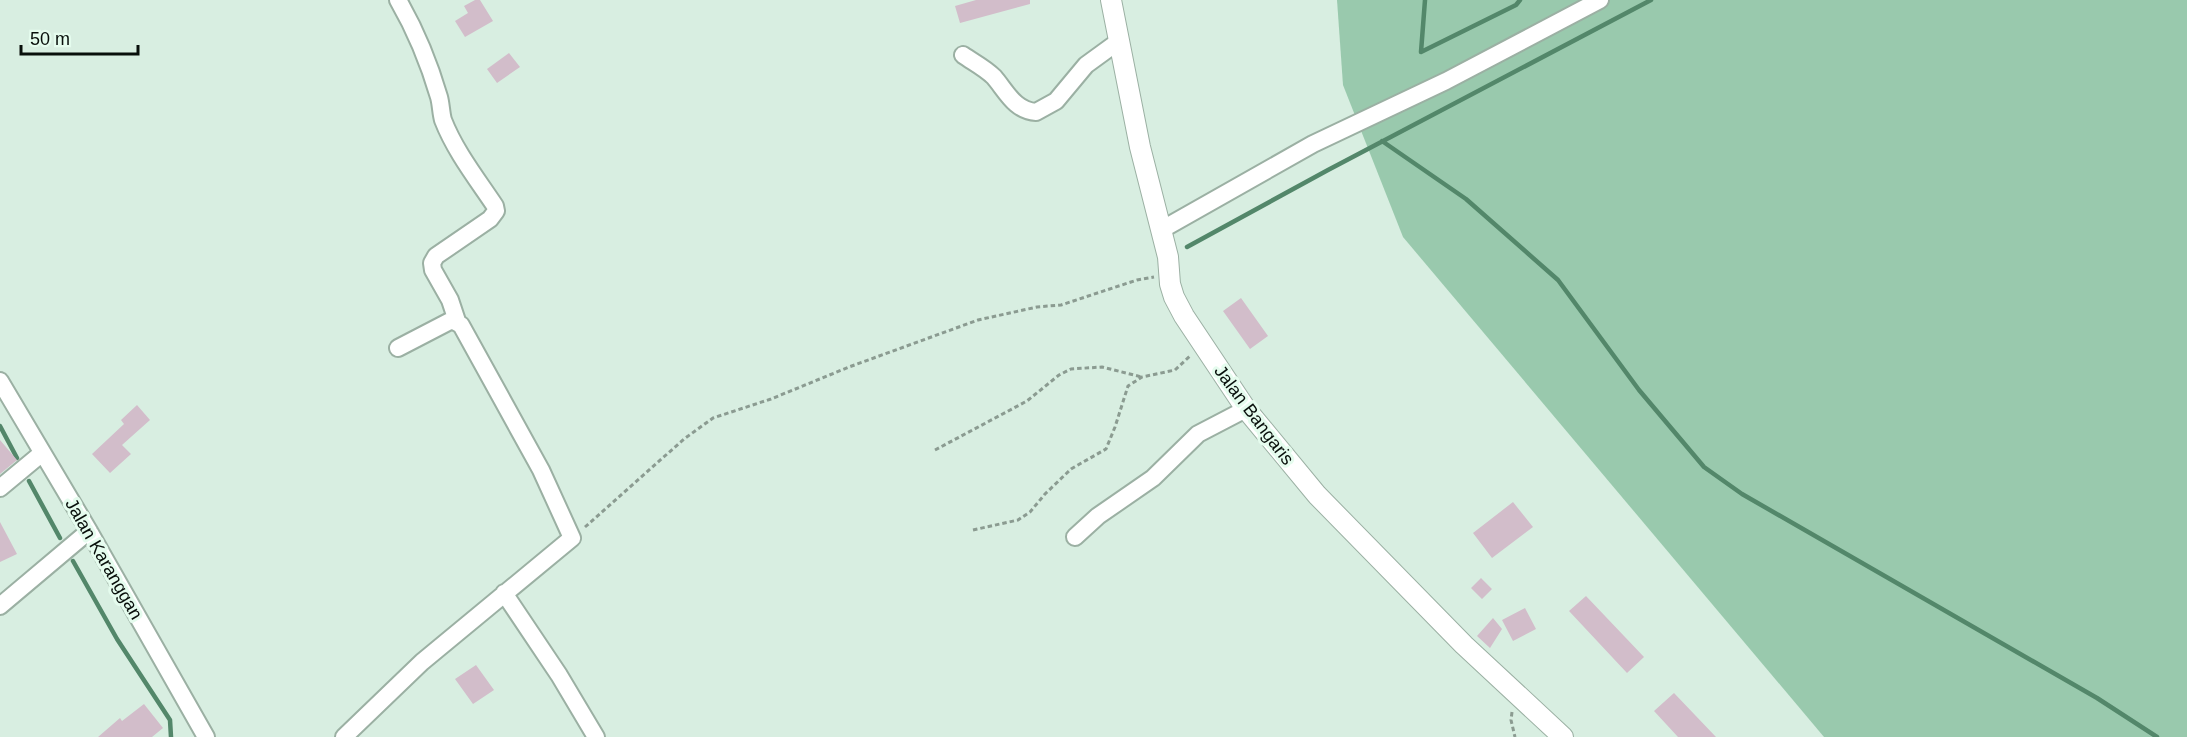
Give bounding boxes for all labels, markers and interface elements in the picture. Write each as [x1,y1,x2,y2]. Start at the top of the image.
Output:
scale bar [21,18,138,56]
text: 50 m [30,29,70,49]
street label: Jalan Bangaris [1210,361,1298,469]
street label: Jalan Karanggan [61,495,147,623]

